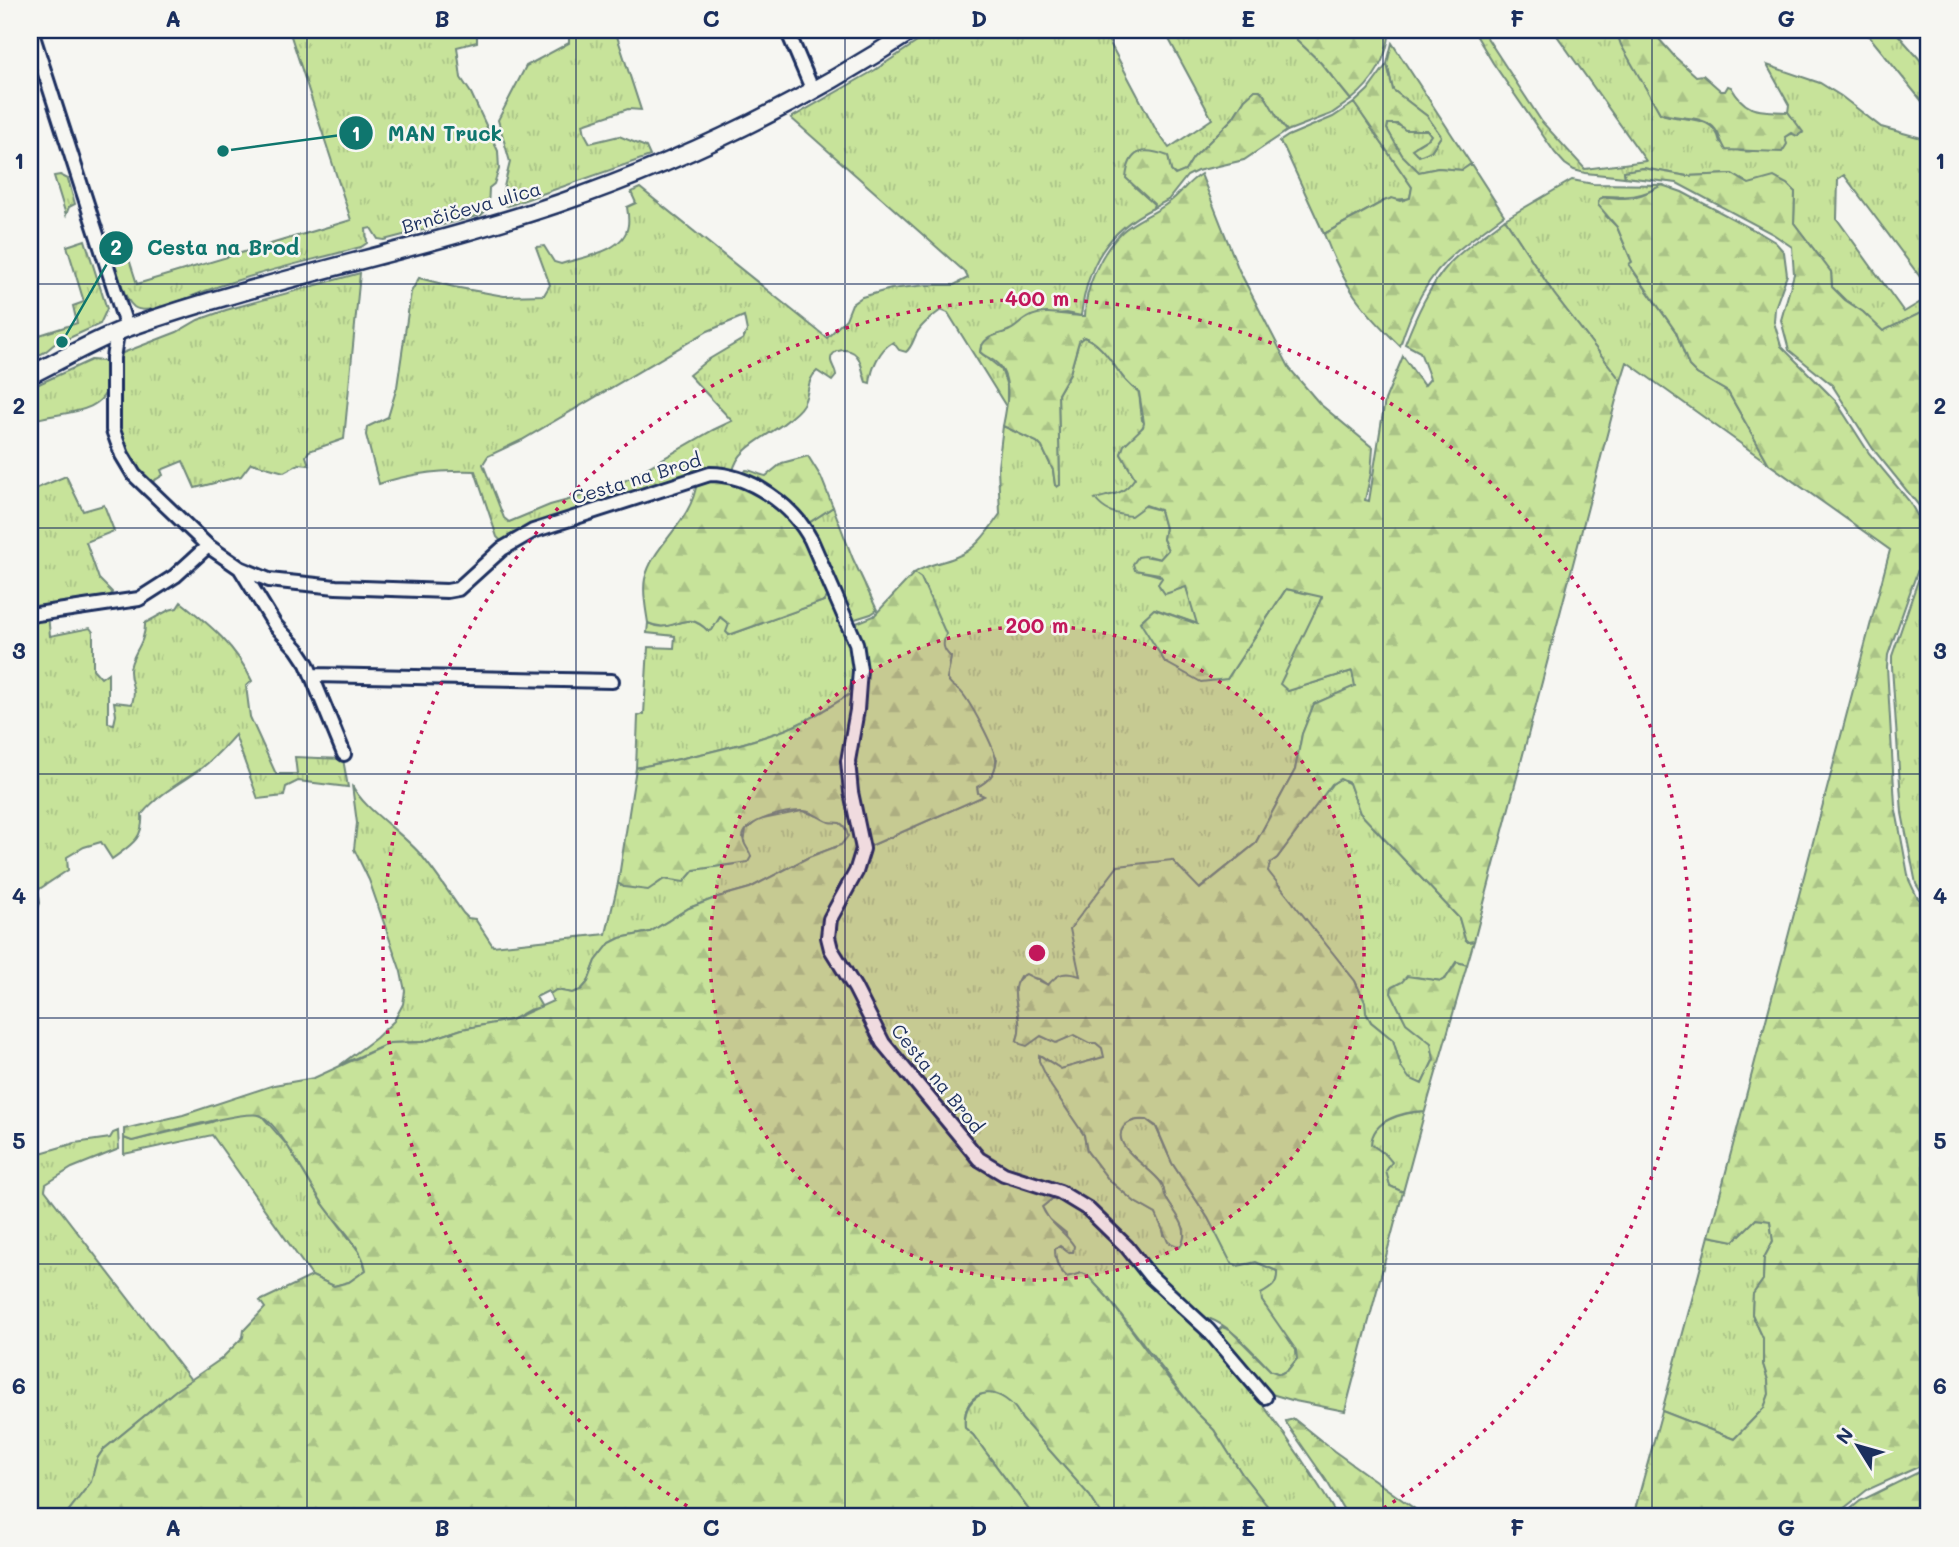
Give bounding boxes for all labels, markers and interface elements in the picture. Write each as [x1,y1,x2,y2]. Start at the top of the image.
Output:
text: A [165,3,181,33]
text: B [434,3,450,33]
text: C [702,3,720,33]
text: D [971,3,987,33]
text: E [1241,3,1255,33]
text: F [1510,3,1524,33]
text: G [1777,3,1795,33]
callout: MAN Truck [338,112,516,154]
text: 1 [351,119,361,146]
text: MAN Truck [388,119,502,146]
text: 1 [14,145,24,175]
text: 1 [1935,145,1945,175]
street label: Brnčičeva ulica [398,175,544,239]
callout: Cesta na Brod [98,227,314,269]
text: 2 [110,233,122,260]
text: Cesta na Brod [147,233,299,260]
text: 400 m [1005,284,1069,311]
text: 2 [13,390,25,420]
text: 2 [1934,390,1946,420]
street label: Cesta na Brod [568,446,704,510]
text: 200 m [1006,611,1068,638]
text: 3 [12,635,26,665]
text: 3 [1933,635,1947,665]
text: 4 [12,880,26,910]
text: 4 [1933,880,1947,910]
centre of rings [1025,941,1049,965]
street label: Cesta na Brod [886,1018,990,1138]
text: 5 [12,1125,26,1155]
text: 5 [1933,1125,1947,1155]
text: 6 [12,1370,26,1400]
text: 6 [1933,1370,1947,1400]
north arrow [1822,1410,1892,1480]
text: N [1830,1422,1858,1449]
text: A [165,1512,181,1542]
text: B [434,1512,450,1542]
text: C [702,1512,720,1542]
text: D [971,1512,987,1542]
text: E [1241,1512,1255,1542]
text: F [1510,1512,1524,1542]
text: G [1777,1512,1795,1542]

